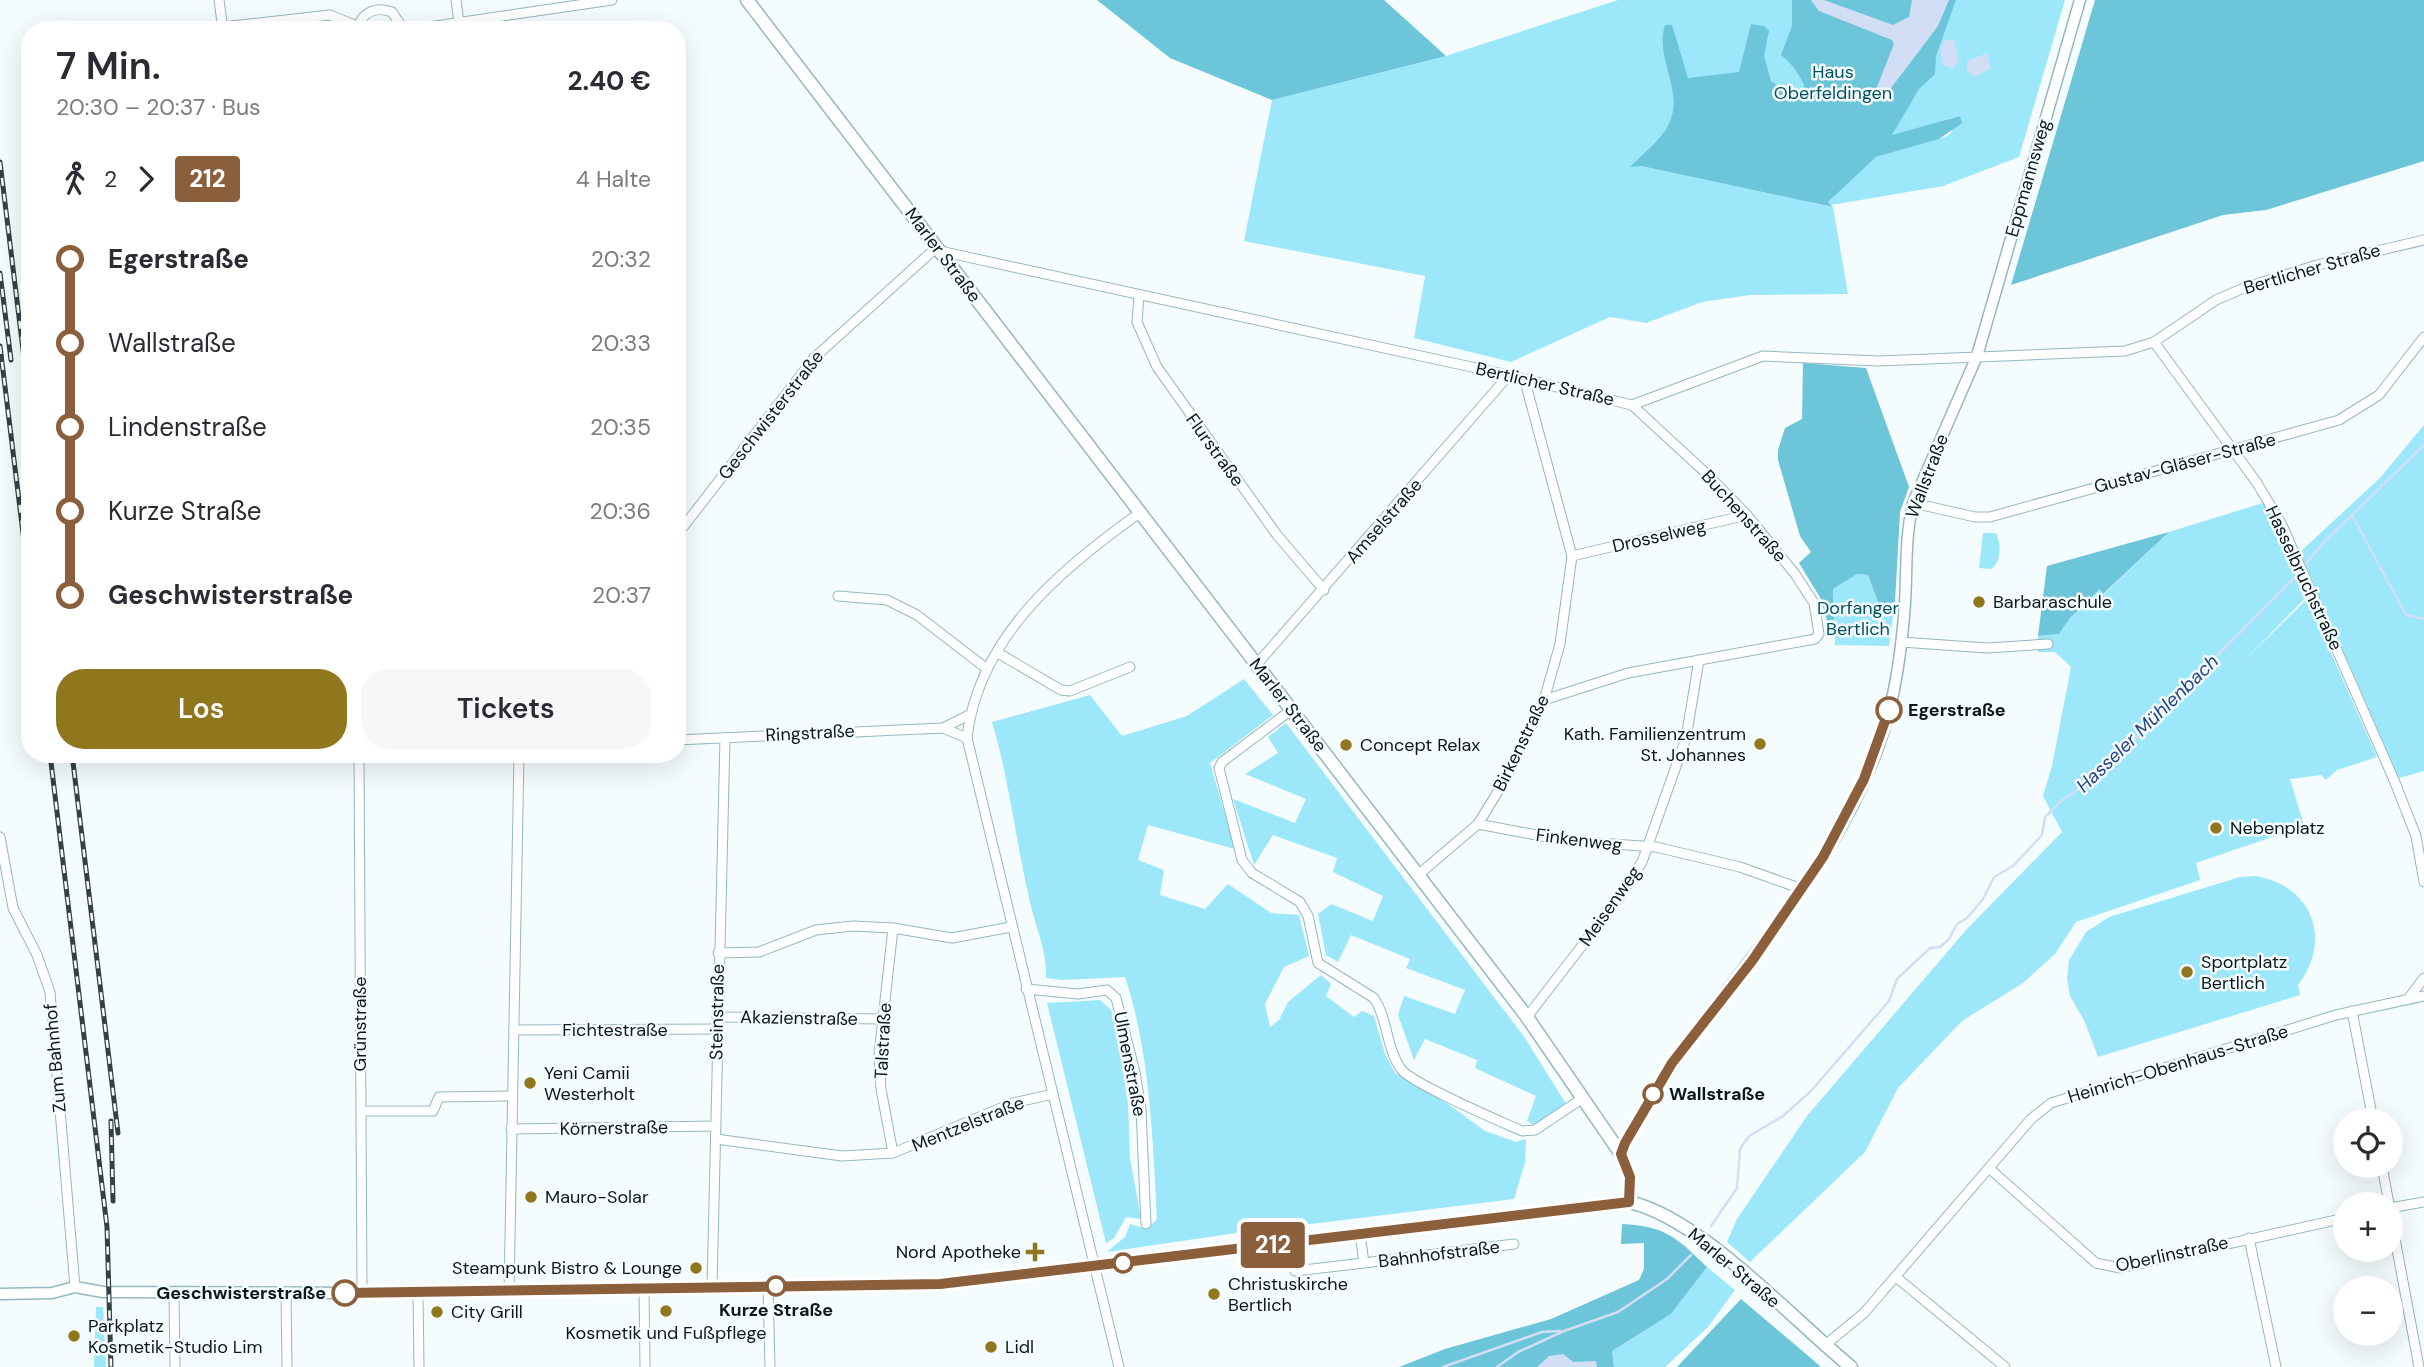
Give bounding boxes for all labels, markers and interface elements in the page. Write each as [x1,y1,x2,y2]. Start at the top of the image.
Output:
text: 7 Min. [56,41,161,91]
park label: Haus Oberfeldingen [1774,60,1892,105]
text: 2.40 € [568,64,651,98]
text: 20:30 – 20:37 · Bus [56,92,261,122]
street label: Eppmannsweg [2000,116,2056,240]
icon: walk [56,160,94,198]
icon: forward [127,160,165,198]
text: 212 [189,163,226,194]
text: 2 [104,164,117,194]
text: 4 Halte [576,164,651,194]
street label: Marler Straße [899,203,987,307]
street label: Bertlicher Straße [2241,238,2383,300]
text: Egerstraße [108,242,249,276]
text: 20:32 [591,244,651,274]
text: Wallstraße [108,326,236,360]
text: 20:33 [590,328,651,358]
street label: Geschwisterstraße [713,345,829,485]
street label: Bertlicher Straße [1473,356,1617,412]
street label: Flurstraße [1180,409,1250,491]
text: Lindenstraße [108,410,267,444]
text: 20:35 [590,412,651,442]
street label: Gustav-Gläser-Straße [2091,427,2279,499]
street label: Wallstraße [1900,430,1954,522]
street label: Buchenstraße [1696,465,1792,567]
street label: Amselstraße [1340,473,1428,569]
text: Kurze Straße [108,494,261,528]
text: 20:36 [590,496,651,526]
street label: Hasselbruchstraße [2260,502,2348,654]
street label: Drosselweg [1610,514,1708,558]
text: Geschwisterstraße [108,578,353,612]
text: 20:37 [592,580,651,610]
place label: Barbaraschule [1993,590,2112,614]
marker: Barbaraschule [1971,594,1987,610]
park label: Dorfanger Bertlich [1817,596,1899,641]
water label: Hasseler Mühlenbach [2071,649,2224,798]
street label: Marler Straße [1244,653,1332,757]
button: Los [56,669,347,749]
button: Tickets [361,669,651,749]
street label: Birkenstraße [1487,691,1555,795]
marker: Egerstraße [1876,697,1902,723]
place label: Egerstraße [1908,698,2006,722]
street label: Ringstraße [765,719,855,747]
place label: Kath. Familienzentrum St. Johannes [1564,722,1746,767]
place label: Concept Relax [1360,733,1480,757]
marker: Kath. Familienzentrum St. Johannes [1752,736,1768,752]
marker: Concept Relax [1338,737,1354,753]
place label: Nebenplatz [2230,816,2325,840]
marker: Nebenplatz [2208,820,2224,836]
street label: Finkenweg [1534,823,1624,857]
street label: Meisenweg [1574,861,1646,951]
place label: Sportplatz Bertlich [2201,950,2287,995]
street label: Steinstraße [704,964,730,1060]
marker: Sportplatz Bertlich [2179,964,2195,980]
street label: Grünstraße [348,977,372,1071]
street label: Zum Bahnhof [38,1002,72,1114]
street label: Talstraße [869,1002,897,1080]
street label: Akazienstraße [740,1005,858,1031]
street label: Ulmenstraße [1108,1009,1152,1119]
street label: Fichtestraße [562,1018,668,1042]
street label: Heinrich-Obenhaus-Straße [2065,1019,2291,1109]
place label: Yeni Camii Westerholt [544,1061,635,1106]
marker: Yeni Camii Westerholt [522,1075,538,1091]
place label: Wallstraße [1669,1082,1765,1106]
marker: Wallstraße [1643,1084,1663,1104]
street label: Mentzelstraße [908,1091,1028,1157]
map controls [2333,1108,2403,1346]
button: locate [2333,1108,2403,1178]
street label: Körnerstraße [560,1115,668,1141]
place label: Mauro-Solar [545,1185,649,1209]
marker: Mauro-Solar [523,1189,539,1205]
button: + [2333,1192,2403,1262]
line badge: 212 [1233,1222,1313,1268]
street label: Marler Straße [1683,1222,1785,1314]
text: 212 [1255,1229,1291,1260]
street label: Oberlinstraße [2113,1230,2231,1278]
street label: Bahnhofstraße [1377,1235,1501,1273]
place label: Nord Apotheke [896,1240,1021,1264]
marker: Nord Apotheke [1027,1244,1043,1260]
unlabelled marker [1113,1253,1133,1273]
place label: Steampunk Bistro & Lounge [452,1256,682,1280]
marker: Steampunk Bistro & Lounge [688,1260,704,1276]
place label: Christuskirche Bertlich [1228,1272,1348,1317]
marker: Kurze Straße [766,1276,786,1296]
button: − [2333,1276,2403,1346]
marker: Geschwisterstraße [332,1280,358,1306]
place label: Geschwisterstraße [156,1281,326,1305]
marker: Christuskirche Bertlich [1206,1286,1222,1302]
place label: Kurze Straße [719,1298,833,1322]
place label: City Grill [451,1300,523,1324]
marker: Kosmetik und Fußpflege [658,1303,674,1319]
marker: City Grill [429,1304,445,1320]
place label: Parkplatz Kosmetik-Studio Lim [88,1314,263,1359]
place label: Kosmetik und Fußpflege [566,1321,766,1345]
marker: Parkplatz Kosmetik-Studio Lim [66,1328,82,1344]
place label: Lidl [1005,1335,1034,1359]
marker: Lidl [983,1339,999,1355]

